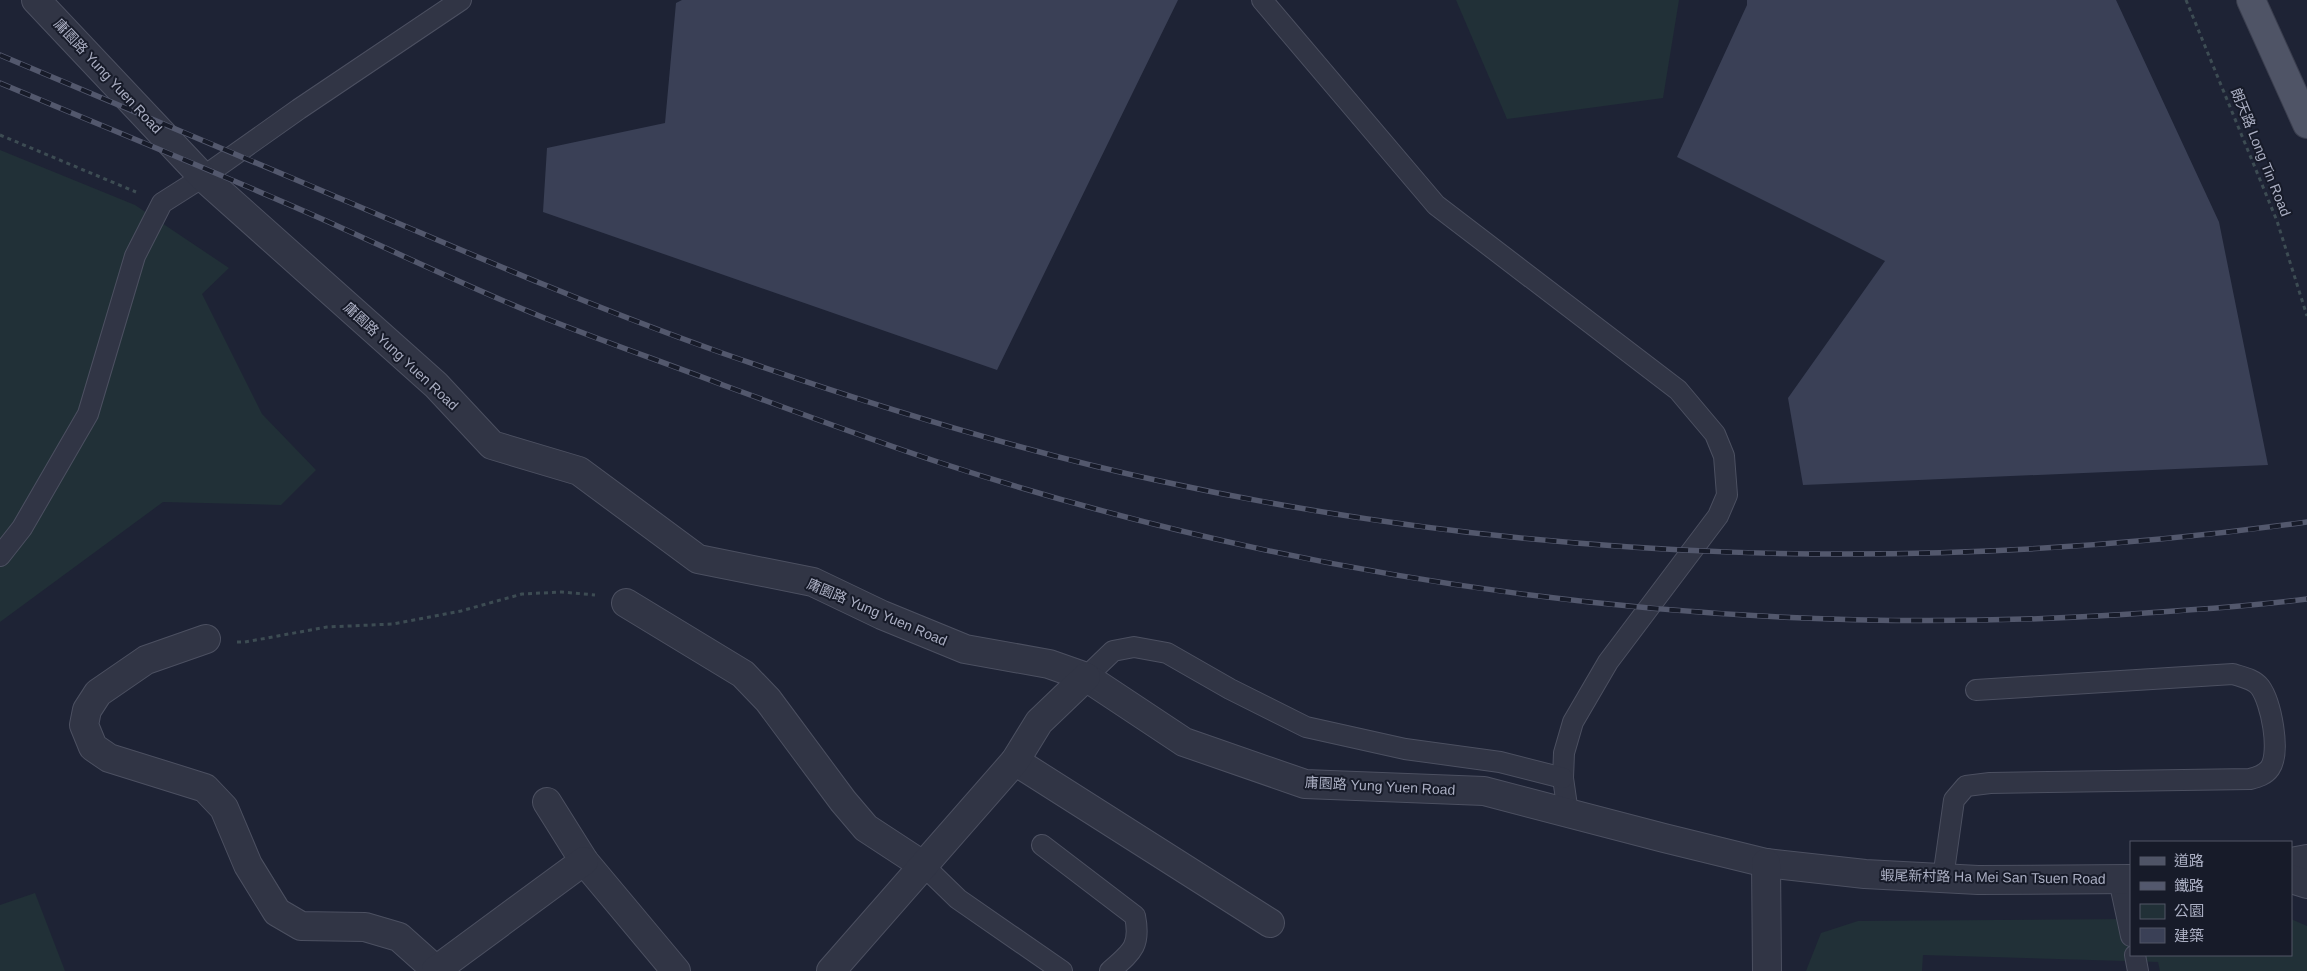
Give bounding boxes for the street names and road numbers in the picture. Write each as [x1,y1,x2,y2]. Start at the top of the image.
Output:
street label: 庸園路 Yung Yuen Road [51,15,165,137]
street label: 朗天路 Long Tin Road [2228,86,2294,218]
street label: 庸園路 Yung Yuen Road [340,299,462,413]
street label: 庸園路 Yung Yuen Road [804,575,950,649]
street label: 庸園路 Yung Yuen Road [1304,774,1456,798]
street label: 蝦尾新村路 Ha Mei San Tsuen Road [1880,867,2106,887]

